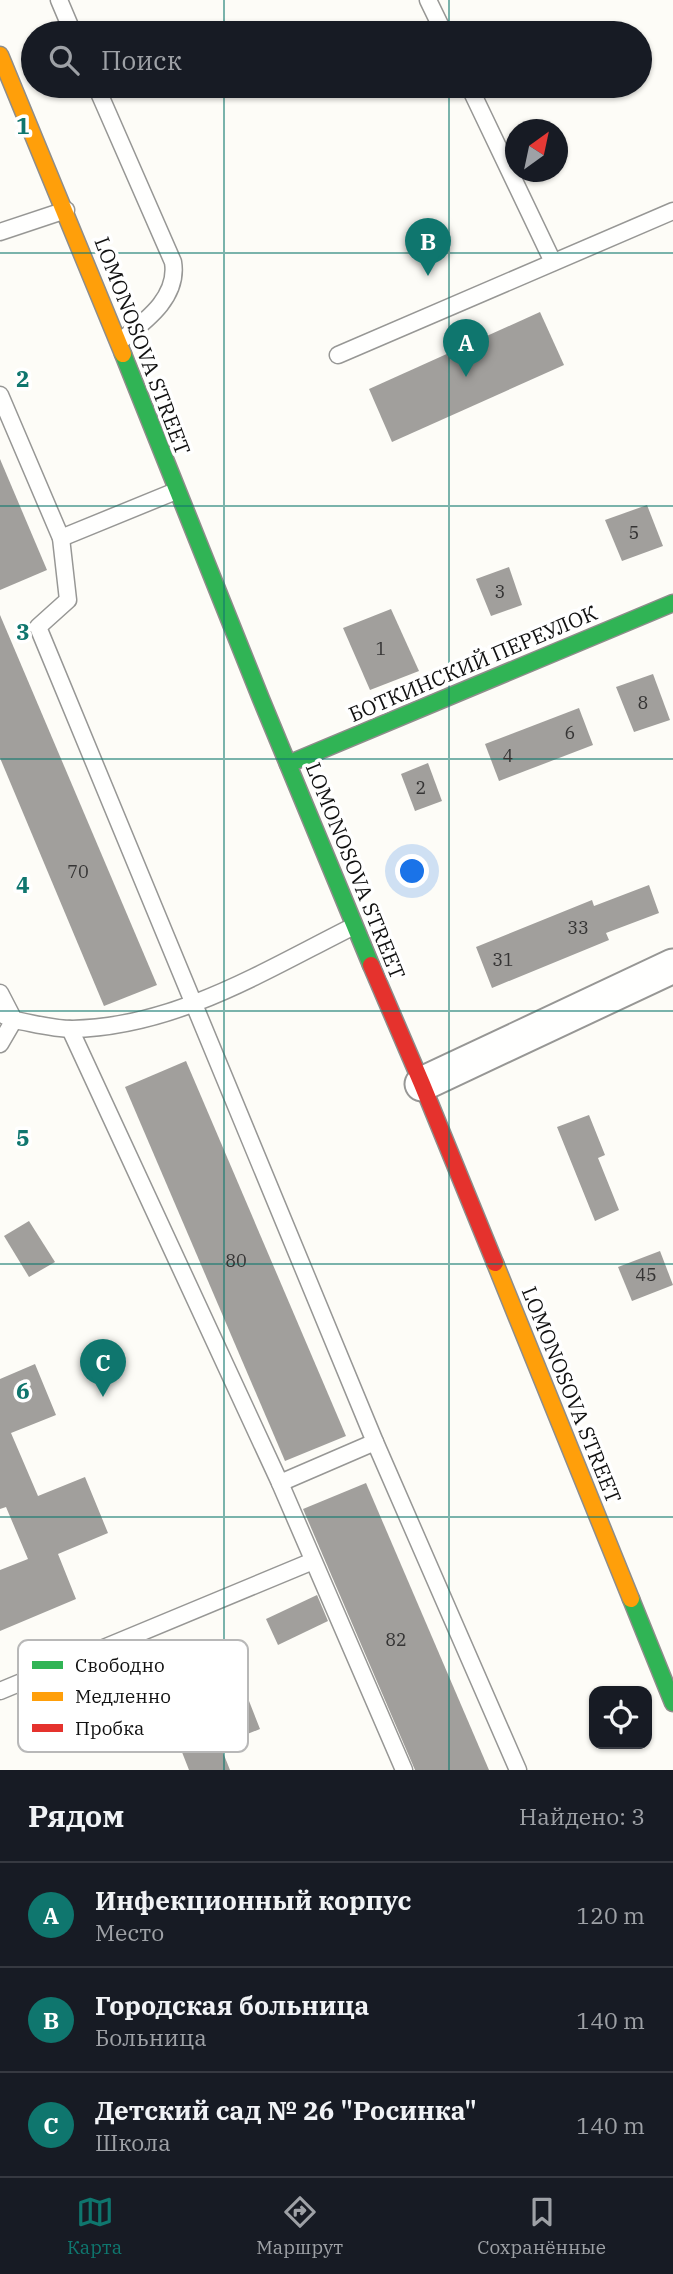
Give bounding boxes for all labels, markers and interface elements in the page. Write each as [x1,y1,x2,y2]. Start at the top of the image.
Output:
search box [21,21,652,98]
icon: search [45,41,83,79]
text: Поиск [101,43,182,77]
text: 1 [16,110,30,140]
north arrow [505,119,568,182]
pin: B [405,218,451,276]
street label: LOMONOSOVA STREET [88,233,197,459]
pin: A [443,319,489,377]
text: 2 [16,363,30,393]
house number: 5 [629,521,639,544]
house number: 3 [495,580,505,603]
street label: БОТКИНСКИЙ ПЕРЕУЛОК [344,598,602,728]
text: 3 [16,616,30,646]
house number: 1 [376,637,386,660]
house number: 8 [638,691,648,714]
house number: 6 [565,721,575,744]
house number: 4 [503,744,513,767]
street label: LOMONOSOVA STREET [300,758,412,983]
house number: 2 [416,776,426,799]
your location [395,854,429,888]
house number: 70 [67,860,89,883]
text: 4 [16,869,30,899]
house number: 33 [567,916,589,939]
house number: 31 [492,948,514,971]
text: 5 [16,1122,30,1152]
house number: 80 [225,1249,247,1272]
house number: 45 [635,1263,657,1286]
street label: LOMONOSOVA STREET [516,1282,628,1507]
pin: C [80,1339,126,1397]
text: 6 [16,1375,30,1405]
house number: 82 [385,1628,407,1651]
legend [18,1640,248,1752]
text: Свободно [75,1653,165,1677]
text: Медленно [75,1684,171,1708]
map controls [589,1686,652,1749]
button: locate [589,1686,652,1749]
text: Пробка [75,1716,144,1740]
text: Рядом [28,1796,124,1835]
text: Найдено: 3 [519,1801,645,1831]
text: Инфекционный корпус [95,1883,411,1917]
text: A [43,1900,59,1930]
text: 120 m [576,1900,645,1930]
text: Место [95,1917,164,1947]
text: Городская больница [95,1988,369,2022]
text: B [43,2005,59,2035]
text: 140 m [576,2005,645,2035]
text: Больница [95,2022,207,2052]
text: Детский сад № 26 "Росинка" [95,2093,477,2127]
text: C [43,2110,59,2140]
text: 140 m [576,2110,645,2140]
text: Школа [95,2127,171,2157]
tab: Карта [67,2193,122,2259]
tab: Маршрут [256,2193,343,2259]
tab: Сохранённые [477,2193,606,2259]

